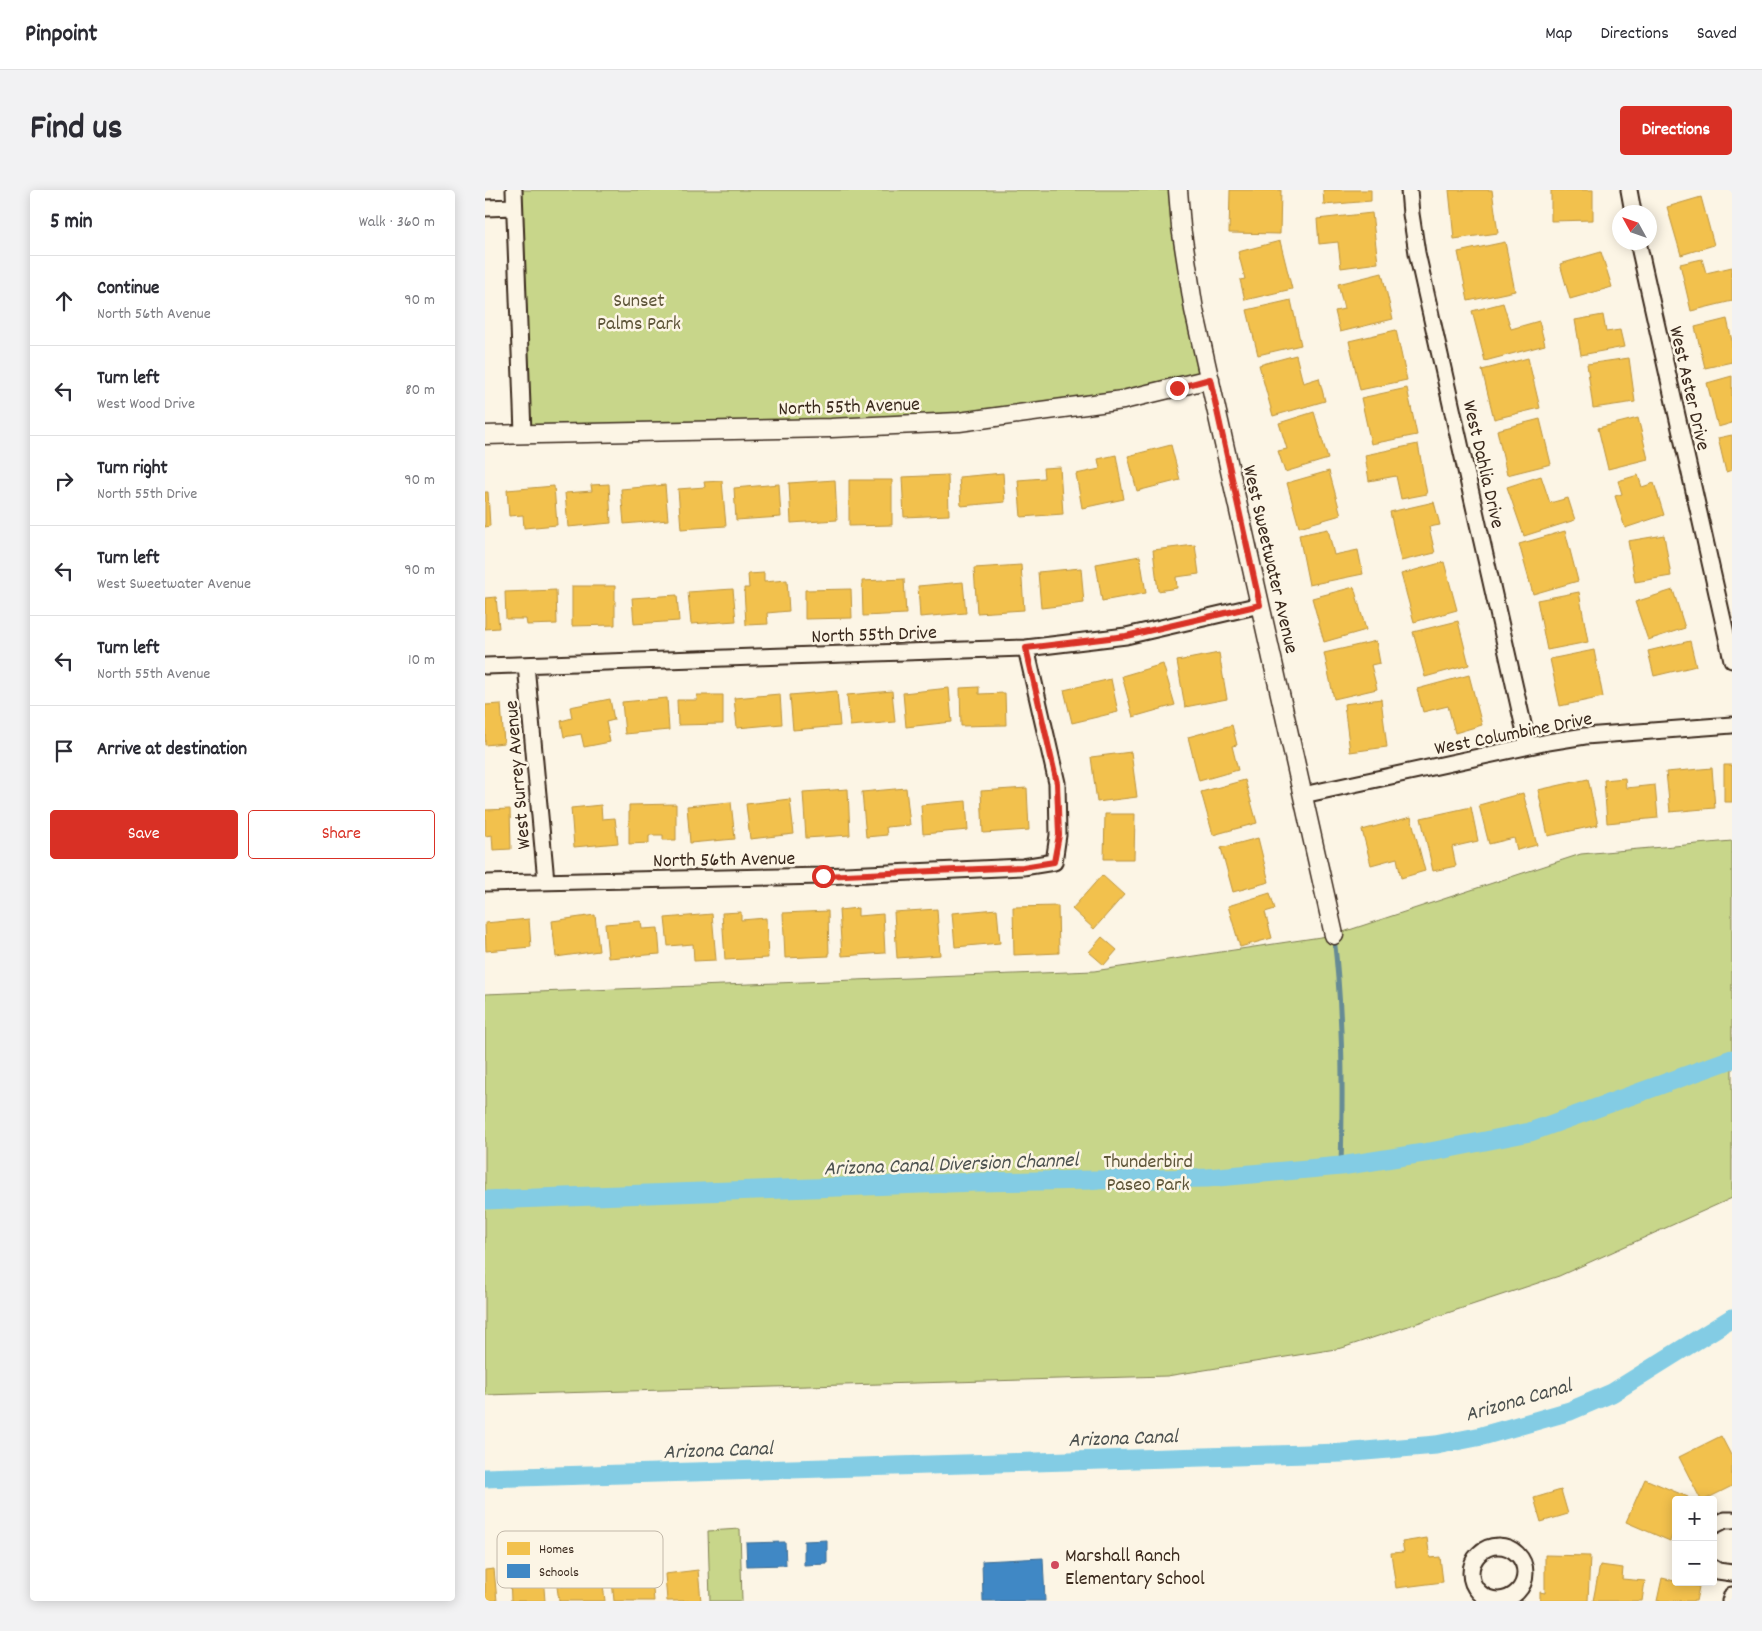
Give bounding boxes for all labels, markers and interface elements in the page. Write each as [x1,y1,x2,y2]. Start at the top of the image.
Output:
text: Pinpoint [25,18,97,52]
text: Map [1545,22,1572,47]
text: Directions [1600,22,1669,47]
text: Saved [1697,22,1737,47]
text: Find us [30,105,122,155]
button: Directions [1620,106,1732,155]
north arrow [1612,205,1657,250]
text: 5 min [50,208,93,238]
text: Walk · 360 m [359,211,435,234]
text: Continue [97,276,159,303]
icon: ahead [50,287,78,315]
park label: Sunset Palms Park [597,288,681,339]
text: 90 m [404,289,435,312]
text: North 56th Avenue [97,303,211,326]
street label: West Aster Drive [1660,324,1716,454]
text: Turn left [97,366,160,393]
icon: left [50,377,78,405]
route end [1166,377,1189,400]
text: 80 m [405,379,435,402]
street label: North 55th Avenue [778,392,921,424]
text: West Wood Drive [97,393,195,416]
street label: West Dahlia Drive [1454,398,1510,532]
text: Turn right [97,456,168,483]
street label: West Sweetwater Avenue [1234,463,1304,657]
icon: right [50,467,78,495]
text: 90 m [404,469,435,492]
text: North 55th Drive [97,483,197,506]
text: Turn left [97,546,160,573]
icon: left [50,557,78,585]
text: 90 m [404,559,435,582]
text: West Sweetwater Avenue [97,573,251,596]
street label: North 55th Drive [811,620,938,652]
text: Turn left [97,636,160,663]
icon: left [50,647,78,675]
text: 10 m [408,649,435,672]
text: North 55th Avenue [97,663,210,686]
street label: West Surrey Avenue [499,699,539,850]
street label: West Columbine Drive [1432,706,1595,764]
icon: arrive [50,737,78,765]
text: Arrive at destination [97,737,247,764]
button: Save [50,810,238,859]
button: Share [248,810,435,859]
street label: North 56th Avenue [653,846,796,876]
route start [812,865,835,888]
water label: Arizona Canal Diversion Channel [823,1146,1081,1185]
park label: Thunderbird Paseo Park [1103,1149,1193,1200]
water label: Arizona Canal [1462,1372,1578,1431]
water label: Arizona Canal [1068,1423,1180,1457]
water label: Arizona Canal [663,1435,775,1469]
map controls [1672,1496,1717,1586]
button: + [1672,1496,1717,1541]
legend [497,1531,663,1588]
text: Homes [539,1540,574,1560]
button: − [1672,1541,1717,1586]
place label: Marshall Ranch Elementary School [1065,1543,1205,1594]
marker: Marshall Ranch Elementary School [1049,1559,1061,1571]
text: Schools [539,1563,579,1583]

